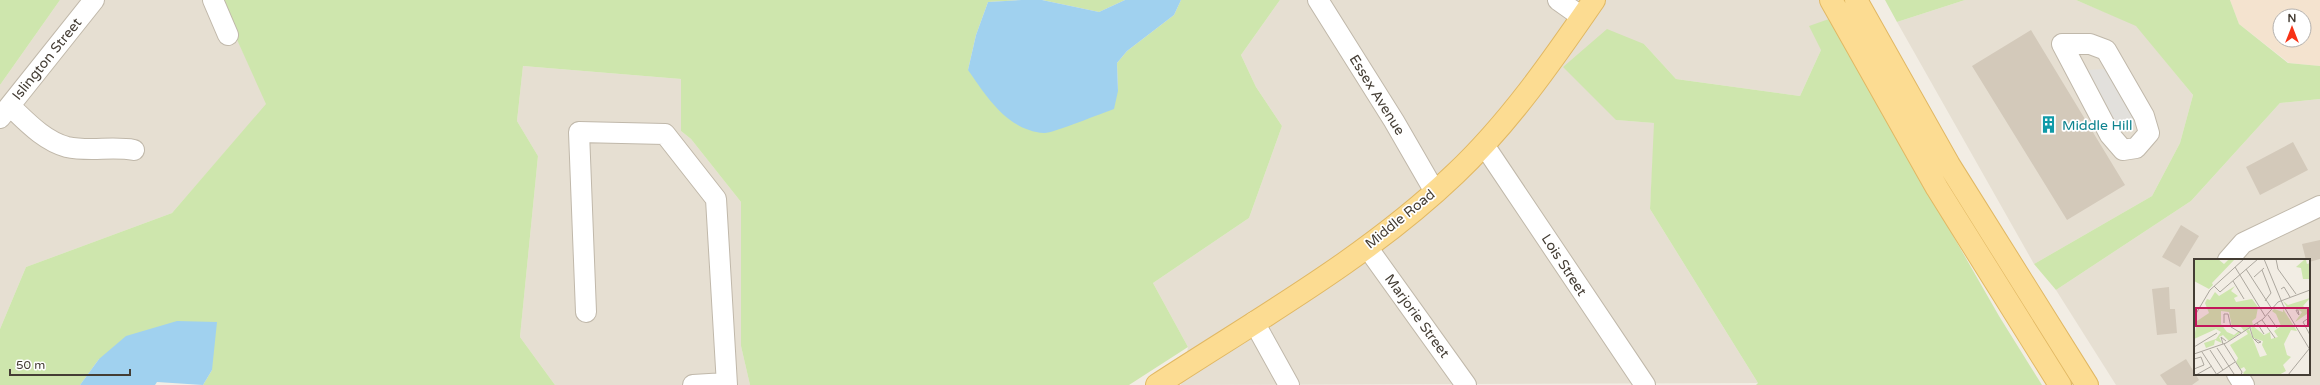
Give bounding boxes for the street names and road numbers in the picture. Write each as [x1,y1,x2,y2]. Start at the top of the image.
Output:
street label: Islington Street [9,14,86,104]
street label: Essex Avenue [1346,52,1408,138]
street label: Middle Road [1362,186,1438,252]
street label: Lois Street [1538,231,1591,300]
street label: Marjorie Street [1381,271,1453,362]

